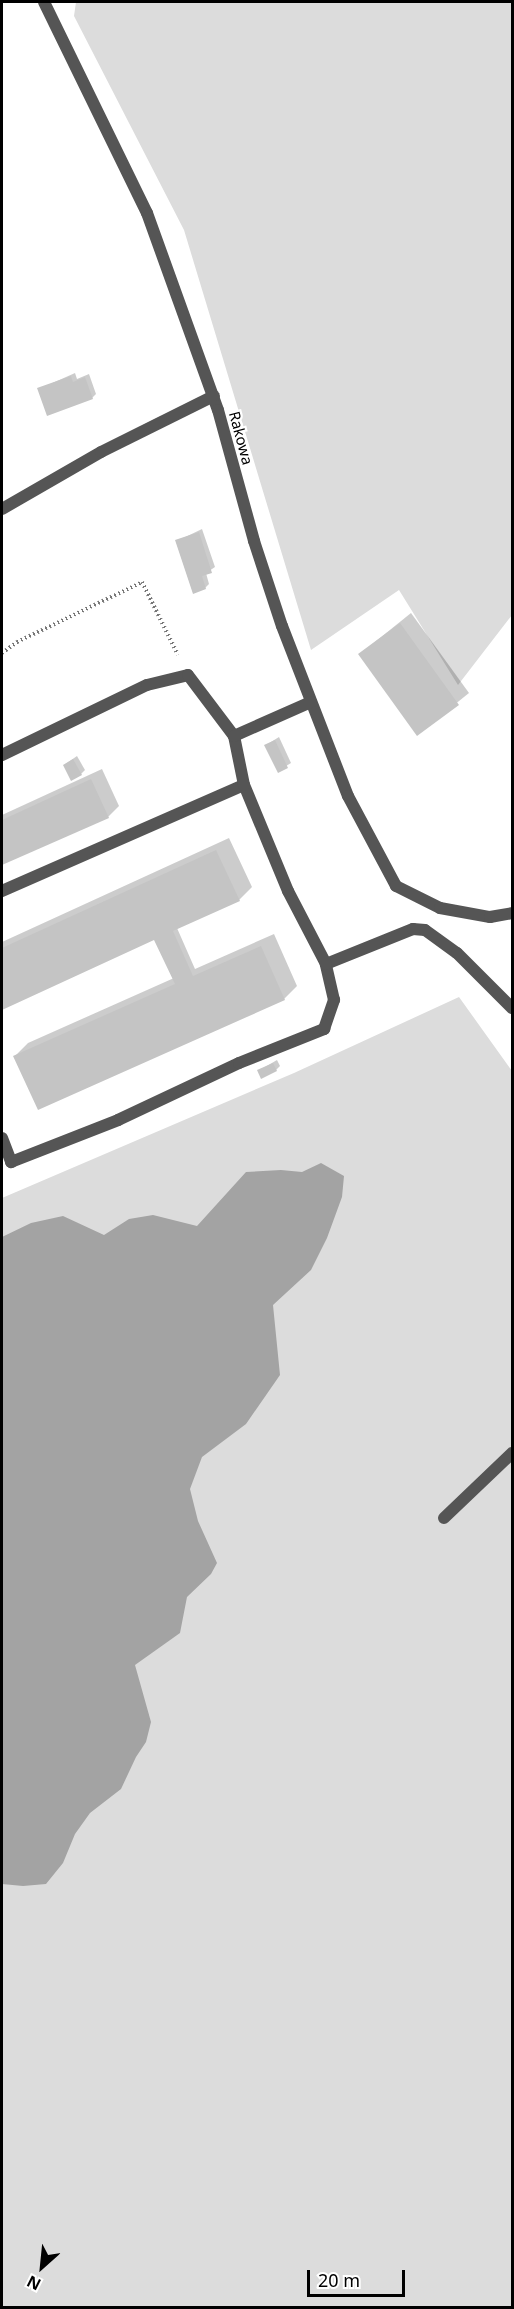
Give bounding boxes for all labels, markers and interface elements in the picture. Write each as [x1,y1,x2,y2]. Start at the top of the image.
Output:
street label: Rakowa [225,409,257,467]
north arrow [12,2237,72,2297]
scale bar [310,2258,408,2296]
text: 20 m [318,2268,360,2292]
text: N [23,2270,45,2296]

